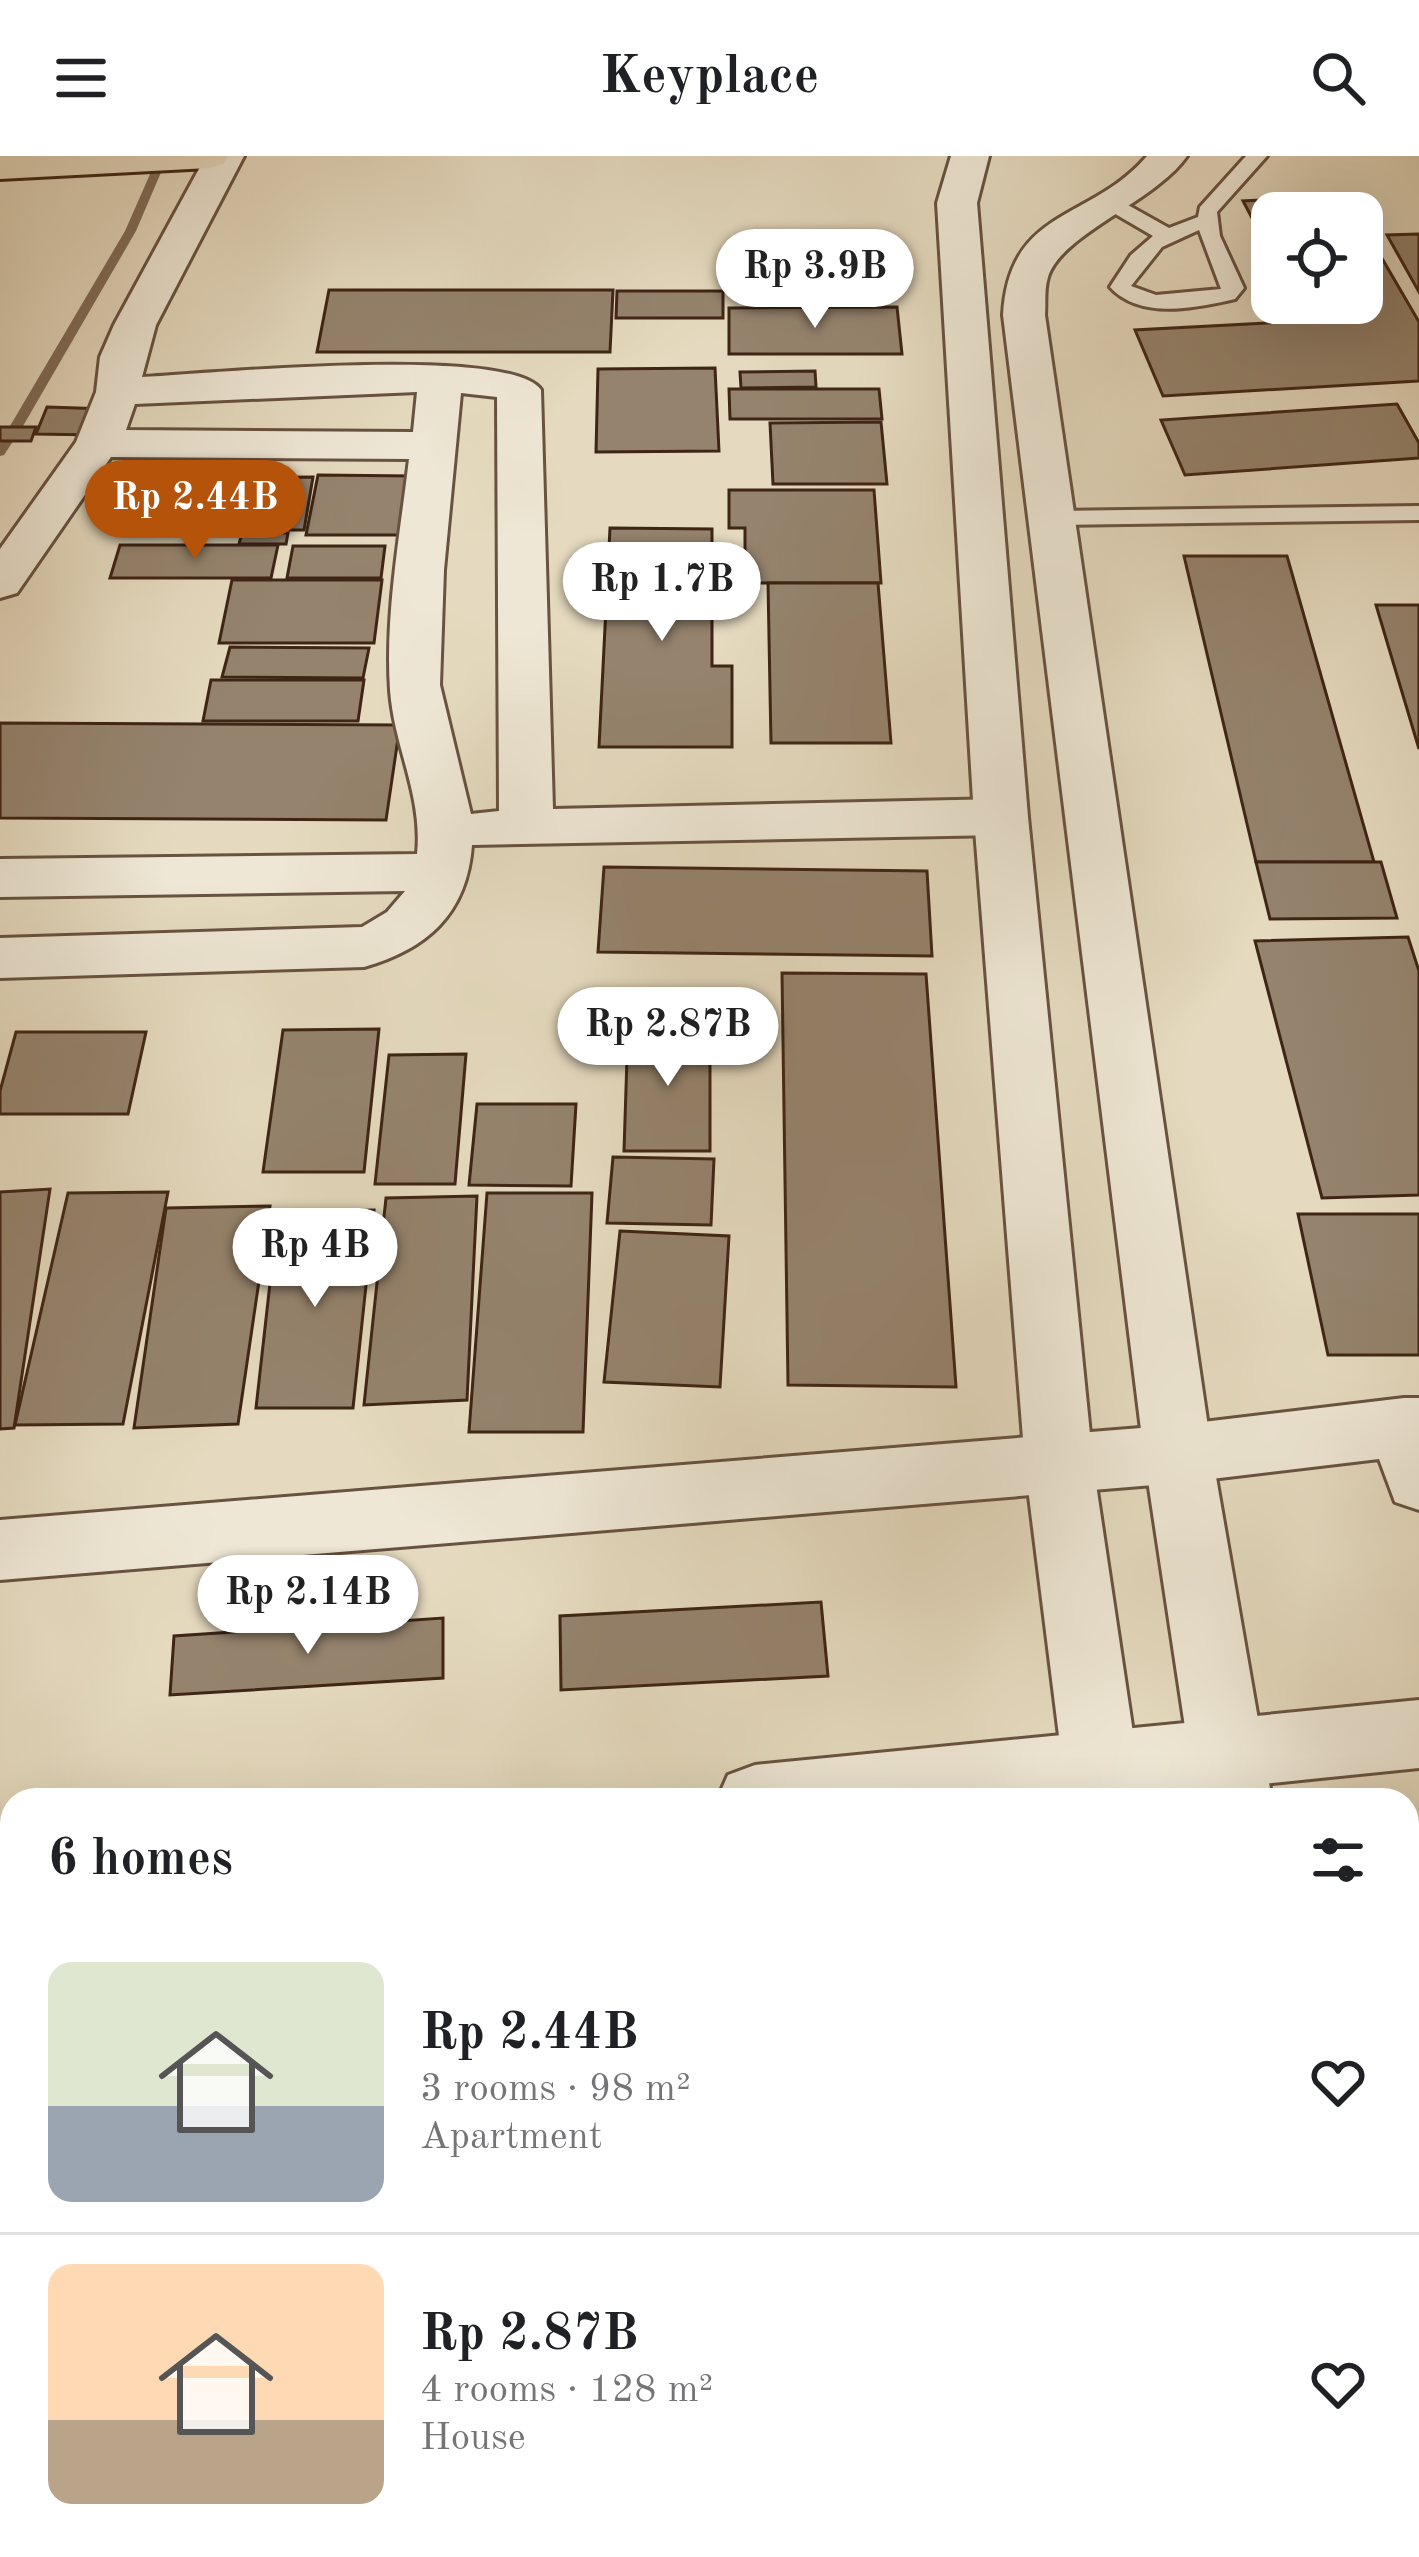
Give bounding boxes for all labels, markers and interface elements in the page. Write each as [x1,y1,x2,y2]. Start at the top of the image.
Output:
icon: menu [48,45,114,111]
icon: search [1305,45,1371,111]
text: Keyplace [600,51,819,105]
map controls [1251,192,1383,324]
button: locate [1251,192,1383,324]
pin: Rp 3.9B [704,229,926,331]
text: Rp 3.9B [743,248,887,287]
pin: Rp 2.44B [71,460,319,562]
text: Rp 2.44B [111,479,279,518]
pin: Rp 1.7B [551,542,773,644]
text: Rp 1.7B [590,561,734,600]
pin: Rp 2.87B [544,987,792,1089]
text: Rp 2.87B [584,1006,752,1045]
pin: Rp 4B [231,1208,399,1310]
text: Rp 4B [260,1227,370,1266]
pin: Rp 2.14B [184,1555,432,1657]
text: Rp 2.14B [224,1574,392,1613]
icon: filters [1305,1827,1371,1893]
text: 6 homes [48,1835,233,1886]
text: Rp 2.44B [420,2009,639,2060]
icon: home [144,2010,288,2154]
icon: heart [1305,2049,1371,2115]
text: 3 rooms · 98 m² [420,2070,691,2109]
text: Apartment [420,2118,603,2157]
text: Rp 2.87B [420,2310,639,2361]
icon: home [144,2312,288,2456]
icon: heart [1305,2351,1371,2417]
text: 4 rooms · 128 m² [420,2371,713,2410]
text: House [420,2419,526,2458]

